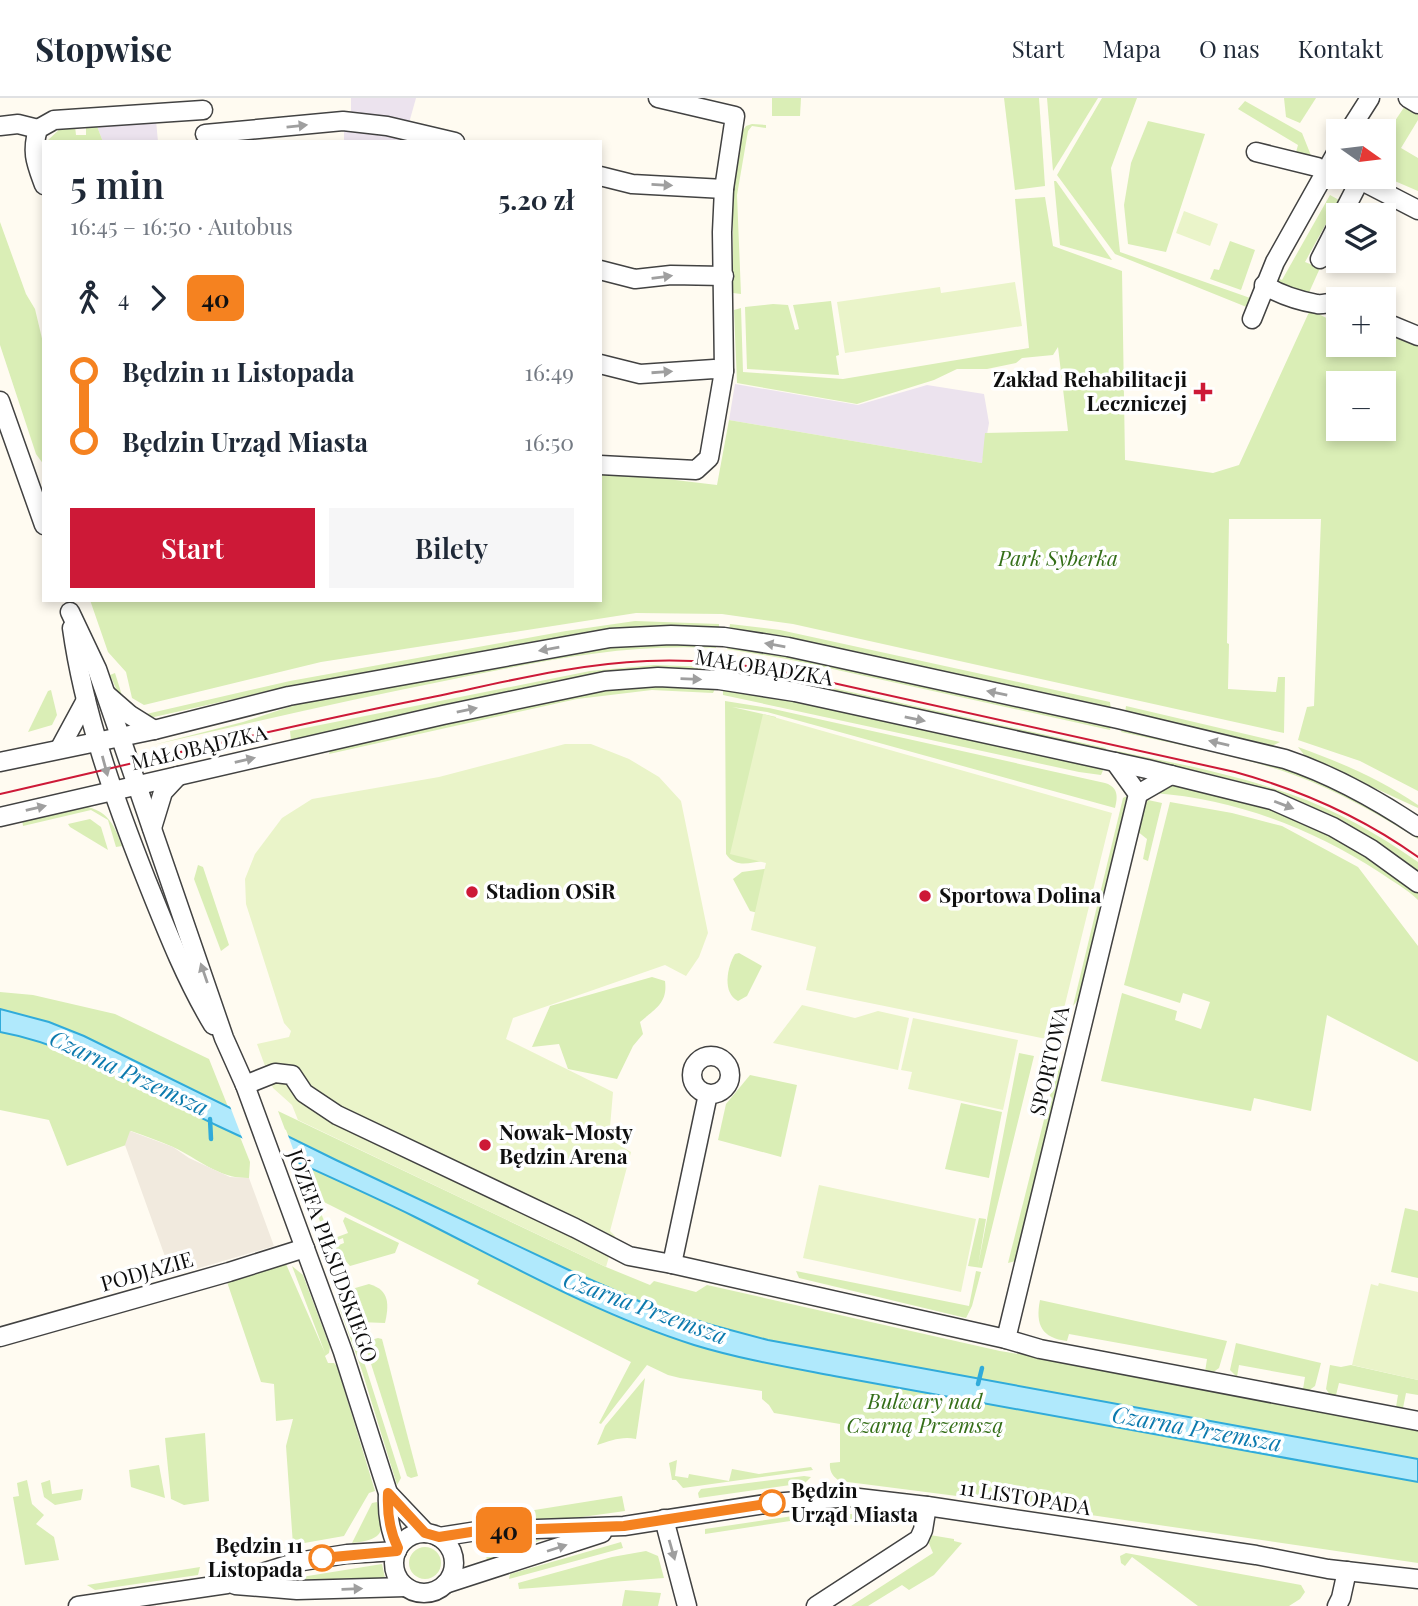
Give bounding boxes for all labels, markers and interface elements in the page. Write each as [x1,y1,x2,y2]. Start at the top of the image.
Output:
text: Stopwise [35,26,172,70]
text: Start [1012,32,1064,64]
text: Mapa [1102,32,1161,64]
text: O nas [1199,32,1260,64]
text: Kontakt [1298,32,1383,64]
north arrow [1326,119,1396,189]
map controls [1326,119,1396,441]
one-way arrow [286,120,308,131]
text: 5 min [70,158,164,209]
one-way arrow [651,180,673,191]
text: 5.20 zł [498,182,574,217]
button: layers [1326,203,1396,273]
text: 16:45 – 16:50 · Autobus [70,210,293,241]
one-way arrow [651,271,673,282]
icon: walk [70,279,108,317]
icon: forward [139,279,177,317]
text: 4 [118,282,129,313]
text: 40 [201,282,230,314]
button: + [1326,287,1396,357]
text: Będzin 11 Listopada [122,354,355,389]
text: 16:49 [524,356,574,387]
place label: Zakład Rehabilitacji Leczniczej [993,364,1187,416]
one-way arrow [651,367,673,378]
button: − [1326,371,1396,441]
marker: Zakład Rehabilitacji Leczniczej [1193,382,1213,402]
text: Będzin Urząd Miasta [122,424,368,459]
text: 16:50 [524,426,574,457]
button: Start [70,508,315,588]
button: Bilety [329,508,574,588]
park label: Park Syberka [997,543,1118,571]
one-way arrow [764,639,786,650]
street label: MAŁOBĄDZKA [693,641,836,691]
one-way arrow [538,644,560,655]
one-way arrow [681,673,703,684]
one-way arrow [986,687,1008,698]
one-way arrow [456,704,478,715]
one-way arrow [904,713,926,724]
street label: MAŁOBĄDZKA [128,717,270,775]
one-way arrow [1208,737,1230,748]
one-way arrow [234,755,256,766]
one-way arrow [101,756,111,777]
one-way arrow [1273,799,1294,810]
one-way arrow [25,803,47,814]
place label: Stadion OSiR [486,876,616,904]
place label: Sportowa Dolina [939,880,1101,908]
marker: Stadion OSiR [464,884,480,900]
marker: Sportowa Dolina [917,888,933,904]
one-way arrow [198,962,209,983]
street label: SPORTOWA [1022,1002,1074,1118]
water label: Czarna Przemsza [45,1021,214,1122]
place label: Nowak-Mosty Będzin Arena [499,1117,633,1169]
marker: Nowak-Mosty Będzin Arena [477,1137,493,1153]
street label: JÓZEFA PIŁSUDSKIEGO [282,1144,385,1366]
street label: PODJAZIE [97,1244,196,1297]
water label: Czarna Przemsza [560,1263,732,1351]
park label: Bulwary nad Czarną Przemszą [847,1386,1003,1438]
water label: Czarna Przemsza [1110,1397,1285,1458]
street label: 11 LISTOPADA [958,1472,1094,1520]
place label: Będzin Urząd Miasta [791,1475,918,1527]
marker: Będzin Urząd Miasta [759,1490,785,1516]
line badge: 40 [472,1507,536,1553]
text: 40 [490,1514,518,1546]
place label: Będzin 11 Listopada [208,1530,303,1582]
one-way arrow [668,1540,678,1561]
one-way arrow [547,1542,568,1553]
marker: Będzin 11 Listopada [309,1545,335,1571]
one-way arrow [341,1583,363,1595]

